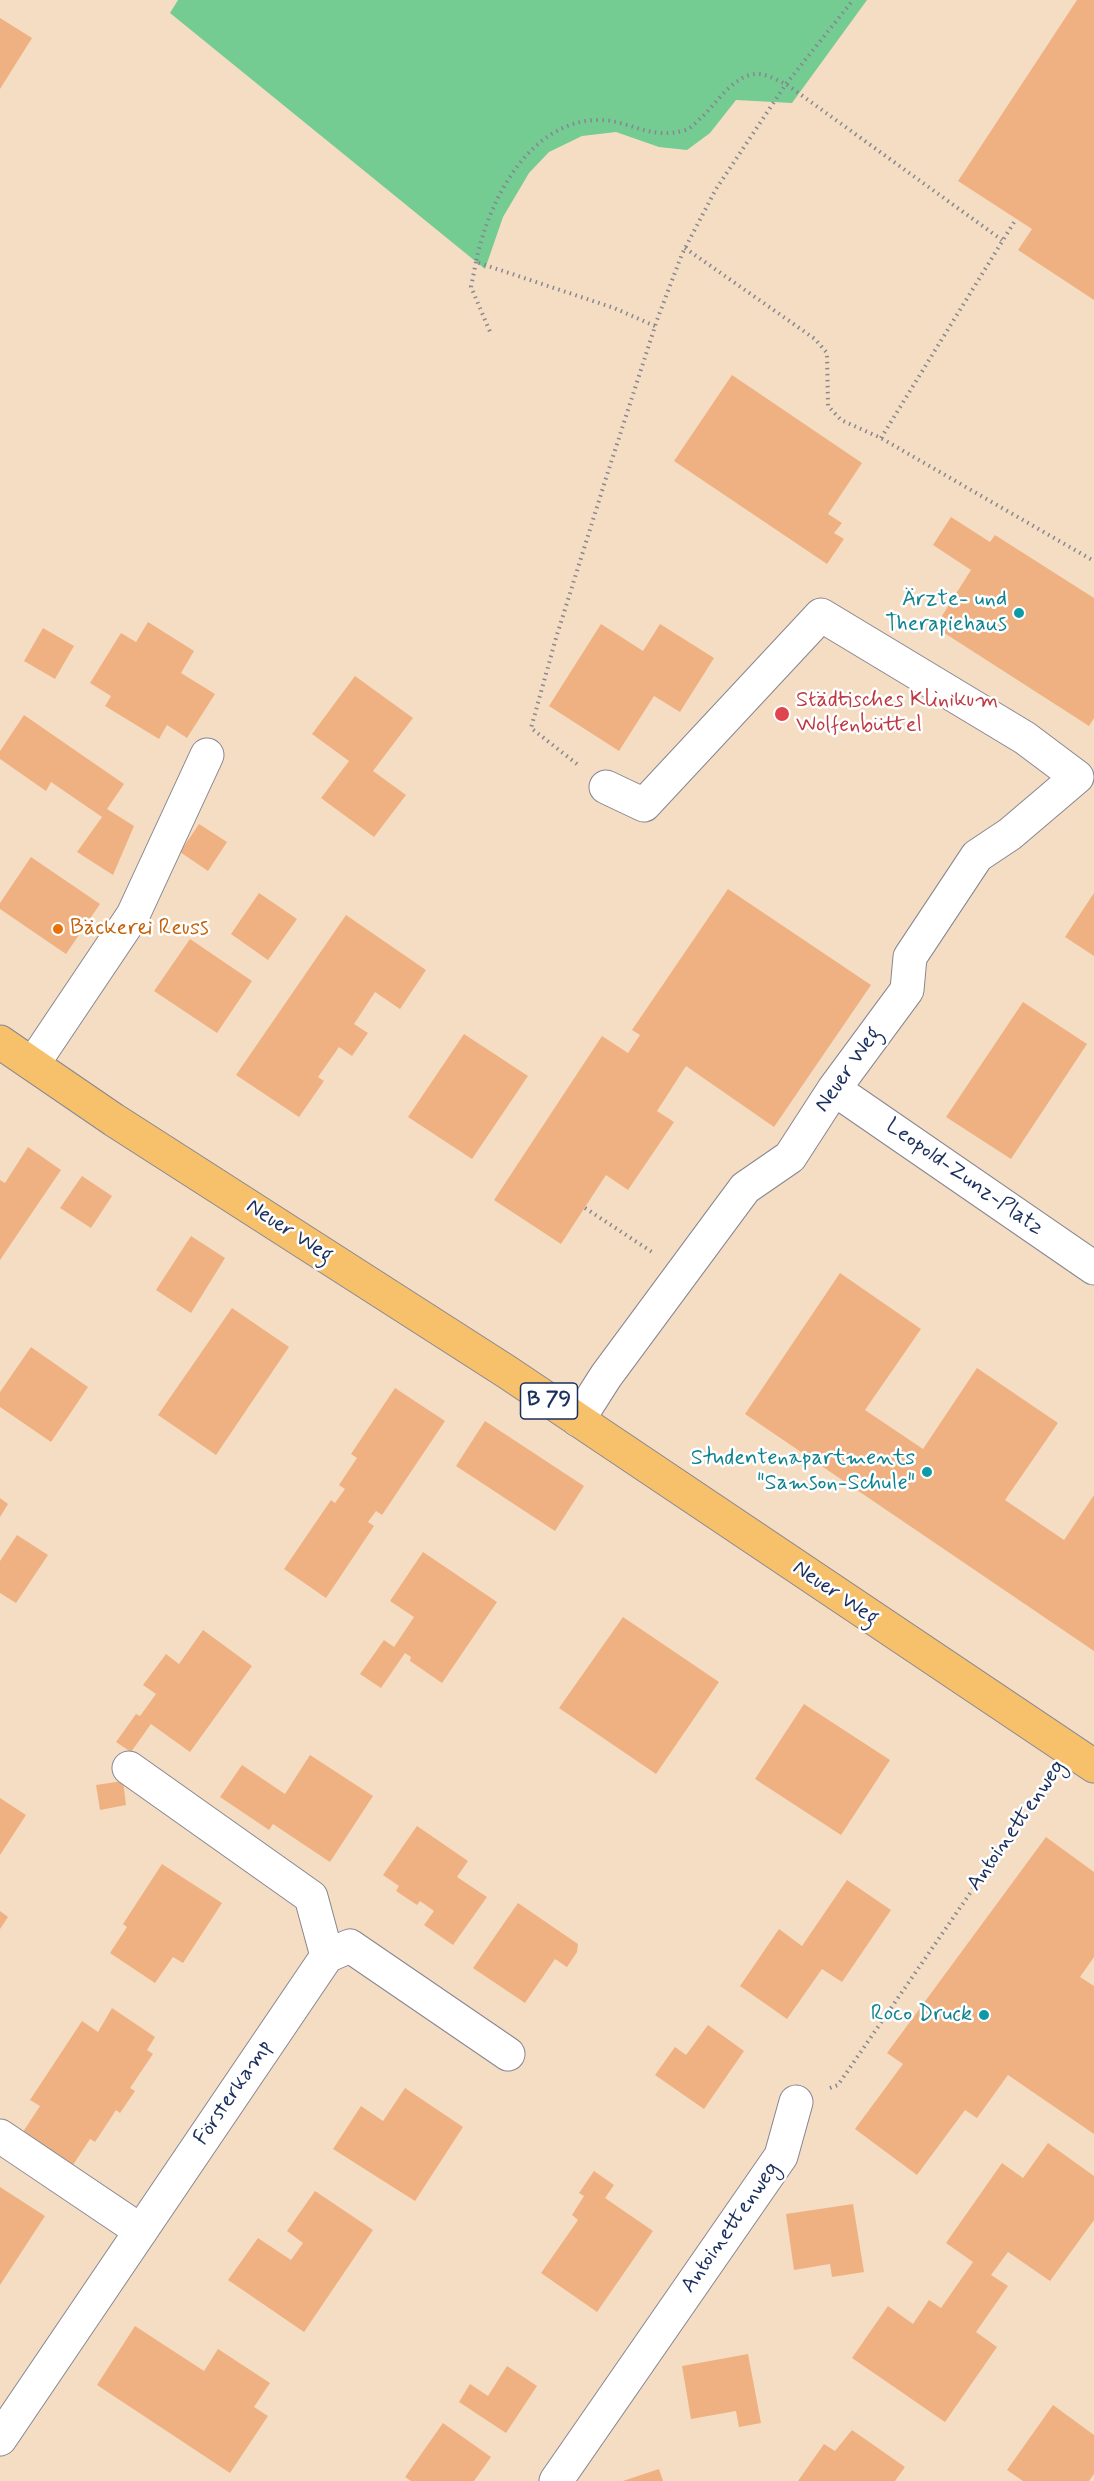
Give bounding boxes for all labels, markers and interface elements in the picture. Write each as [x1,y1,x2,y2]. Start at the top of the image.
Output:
place label: Ärzte- und Therapiehaus [885,587,1007,638]
marker: Ärzte- und Therapiehaus [1012,606,1026,620]
place label: Städtisches Klinikum Wolfenbüttel [796,688,998,740]
marker: Städtisches Klinikum Wolfenbüttel [773,705,791,723]
place label: Bäckerei Reuss [70,916,209,942]
marker: Bäckerei Reuss [51,922,65,936]
street label: Neuer Weg [810,1022,888,1118]
street label: Leopold-Zunz-Platz [880,1114,1048,1242]
street label: Neuer Weg [241,1194,337,1270]
road number: B 79 [520,1383,578,1419]
place label: Studentenapartments "Samson-Schule" [691,1446,915,1498]
marker: Studentenapartments "Samson-Schule" [920,1465,934,1479]
street label: Neuer Weg [787,1556,883,1632]
street label: Antoinettenweg [962,1755,1072,1897]
place label: Roco Druck [871,2002,972,2028]
marker: Roco Druck [977,2008,991,2022]
street label: Försterkamp [189,2035,279,2151]
street label: Antoinettenweg [676,2157,786,2299]

